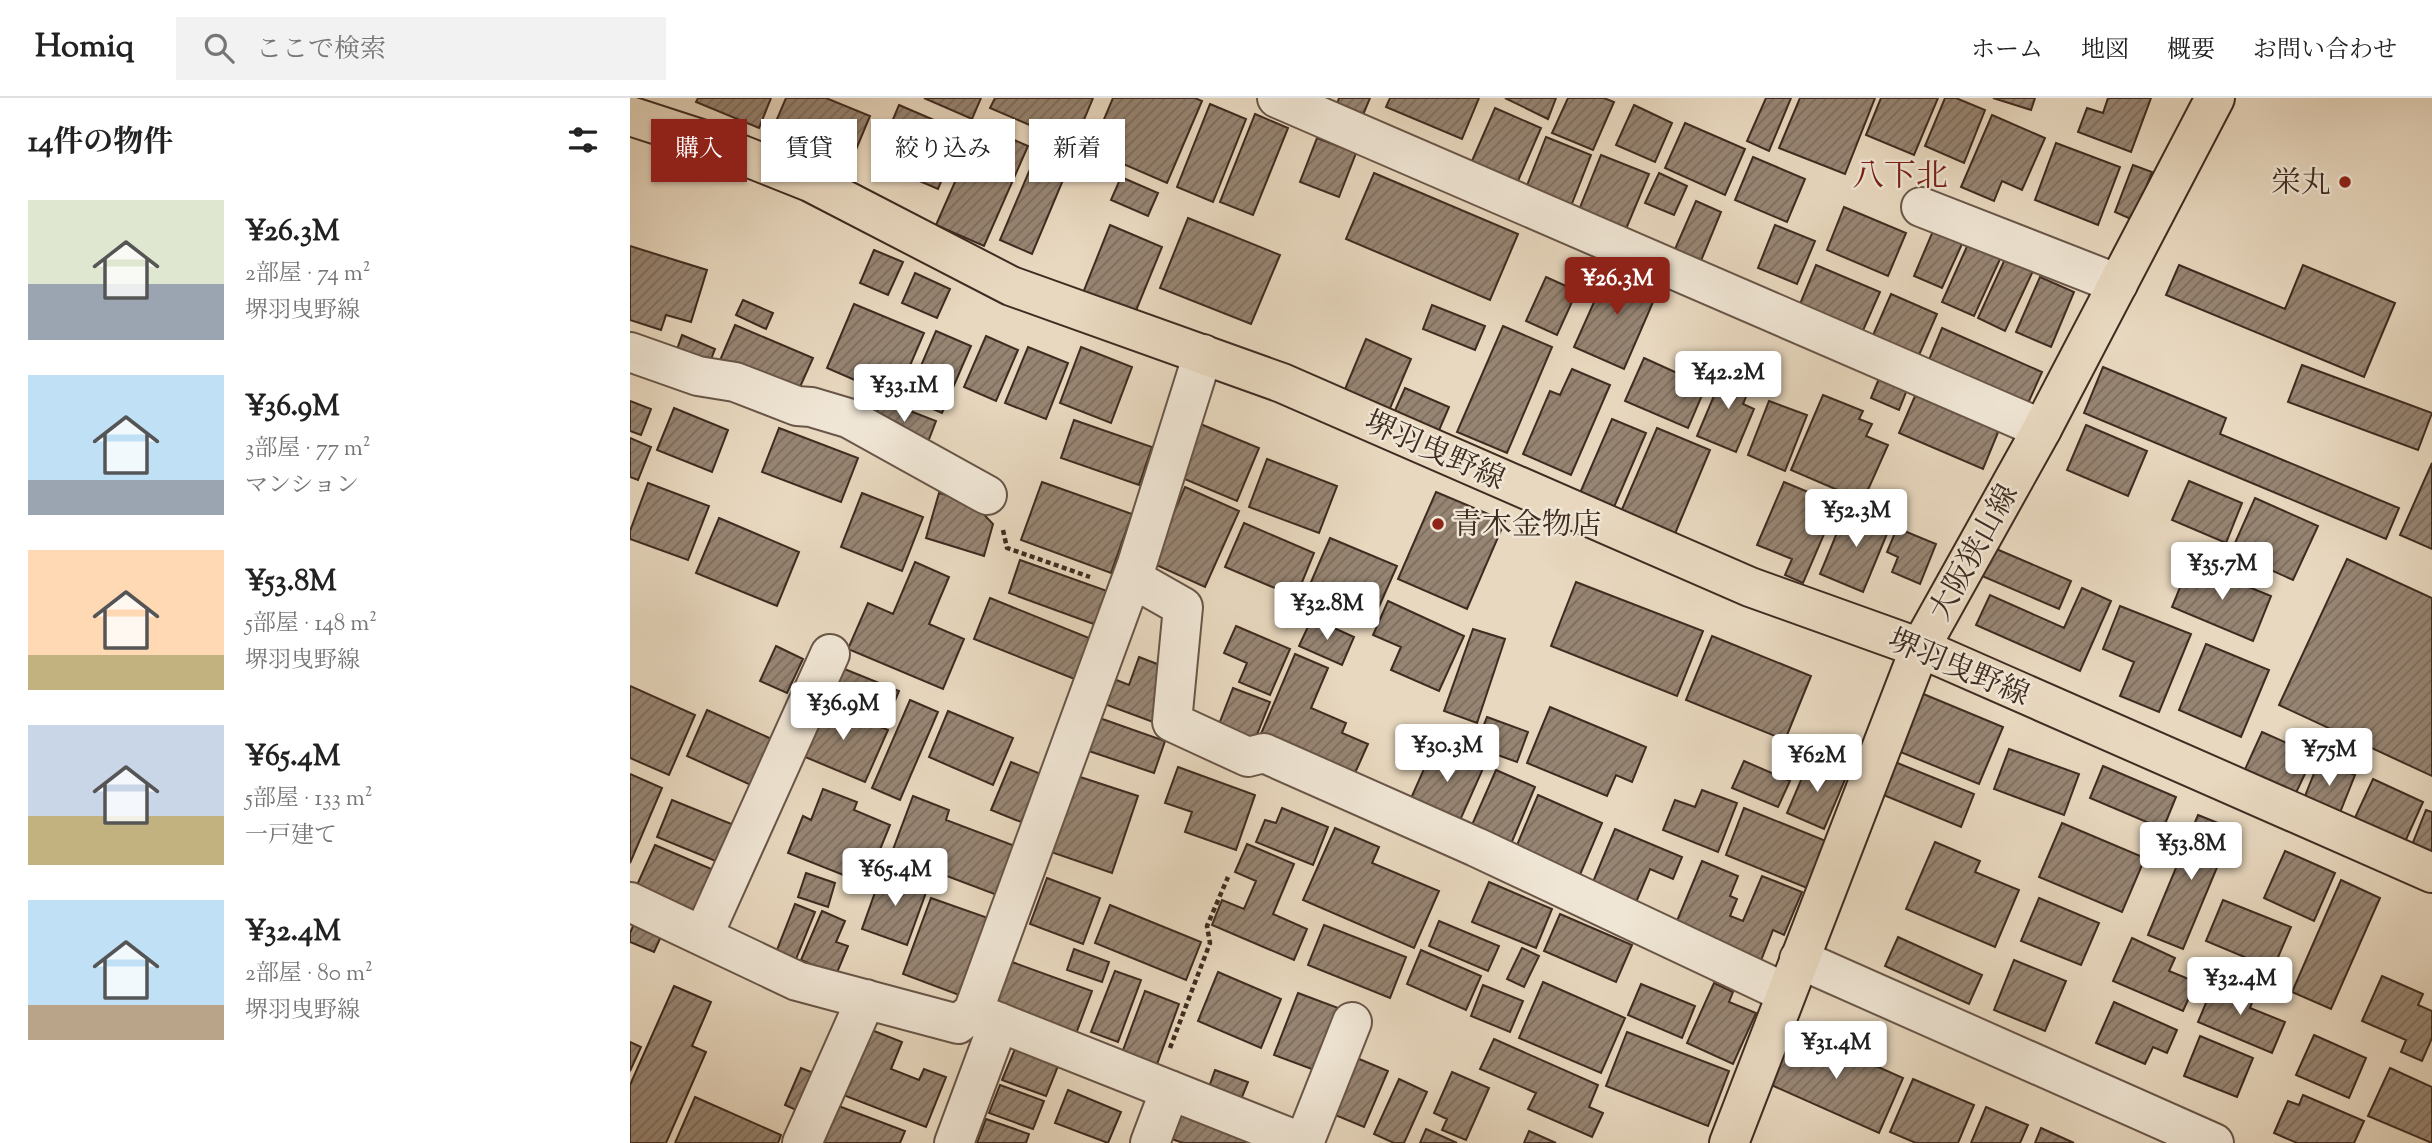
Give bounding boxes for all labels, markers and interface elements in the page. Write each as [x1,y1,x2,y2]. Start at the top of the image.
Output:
search box [176,17,666,80]
text: Homiq [35,24,134,72]
icon: search [200,29,238,67]
text: ここで検索 [256,32,386,69]
text: ホーム [1971,34,2043,68]
text: 地図 [2081,34,2129,68]
text: 概要 [2167,34,2215,68]
text: お問い合わせ [2253,34,2397,68]
chip: 購入 [651,119,747,182]
chip: 賃貸 [761,119,857,182]
chip: 絞り込み [871,119,1015,182]
chip: 新着 [1029,119,1125,182]
icon: filters [564,121,602,159]
text: 14件の物件 [28,122,173,165]
district label: 八下北 [1852,155,1948,201]
place label: 栄丸 [2271,163,2331,206]
marker: 栄丸 [2337,174,2353,190]
text: ¥26.3M [245,211,340,254]
icon: home [84,228,168,312]
text: 2部屋 · 74 m² [245,258,371,291]
pin: ¥26.3M [1560,258,1674,317]
text: ¥26.3M [1581,263,1653,296]
text: 堺羽曳野線 [245,295,360,328]
pin: ¥42.2M [1671,352,1785,411]
text: ¥42.2M [1691,357,1765,390]
pin: ¥33.1M [847,364,961,424]
text: ¥33.1M [870,370,938,403]
text: ¥36.9M [245,386,340,429]
street label: 堺羽曳野線 [1357,402,1511,502]
icon: home [84,403,168,487]
text: 3部屋 · 77 m² [245,433,371,466]
text: マンション [245,470,359,503]
street label: 大阪狭山線 [1920,477,2030,629]
pin: ¥52.3M [1799,490,1913,549]
text: ¥52.3M [1821,495,1891,528]
place label: 青木金物店 [1452,505,1602,548]
marker: 青木金物店 [1430,516,1446,532]
pin: ¥35.7M [2165,542,2279,602]
text: ¥35.7M [2187,548,2257,581]
text: ¥53.8M [245,561,337,604]
icon: home [84,578,168,662]
pin: ¥32.8M [1270,582,1384,642]
text: ¥32.8M [1290,588,1364,621]
text: 5部屋 · 148 m² [245,608,377,641]
street label: 堺羽曳野線 [1881,620,2035,718]
text: 堺羽曳野線 [245,645,360,678]
pin: ¥36.9M [786,682,900,742]
text: ¥36.9M [807,688,879,721]
pin: ¥30.3M [1390,724,1504,784]
pin: ¥75M [2288,728,2370,788]
text: ¥30.3M [1411,730,1483,763]
pin: ¥62M [1776,734,1858,794]
text: ¥75M [2301,734,2357,767]
text: ¥65.4M [245,736,340,779]
text: ¥62M [1788,740,1846,773]
icon: home [84,753,168,837]
text: 5部屋 · 133 m² [245,783,373,816]
text: 一戸建て [245,820,337,853]
pin: ¥53.8M [2134,822,2248,882]
text: ¥53.8M [2156,828,2226,861]
pin: ¥65.4M [838,848,952,908]
text: ¥65.4M [858,854,932,887]
text: ¥32.4M [245,911,341,954]
icon: home [84,928,168,1012]
text: 2部屋 · 80 m² [245,958,373,991]
pin: ¥32.4M [2183,958,2297,1017]
text: ¥32.4M [2203,963,2277,996]
text: 堺羽曳野線 [245,995,360,1028]
pin: ¥31.4M [1779,1021,1893,1081]
text: ¥31.4M [1801,1027,1871,1060]

